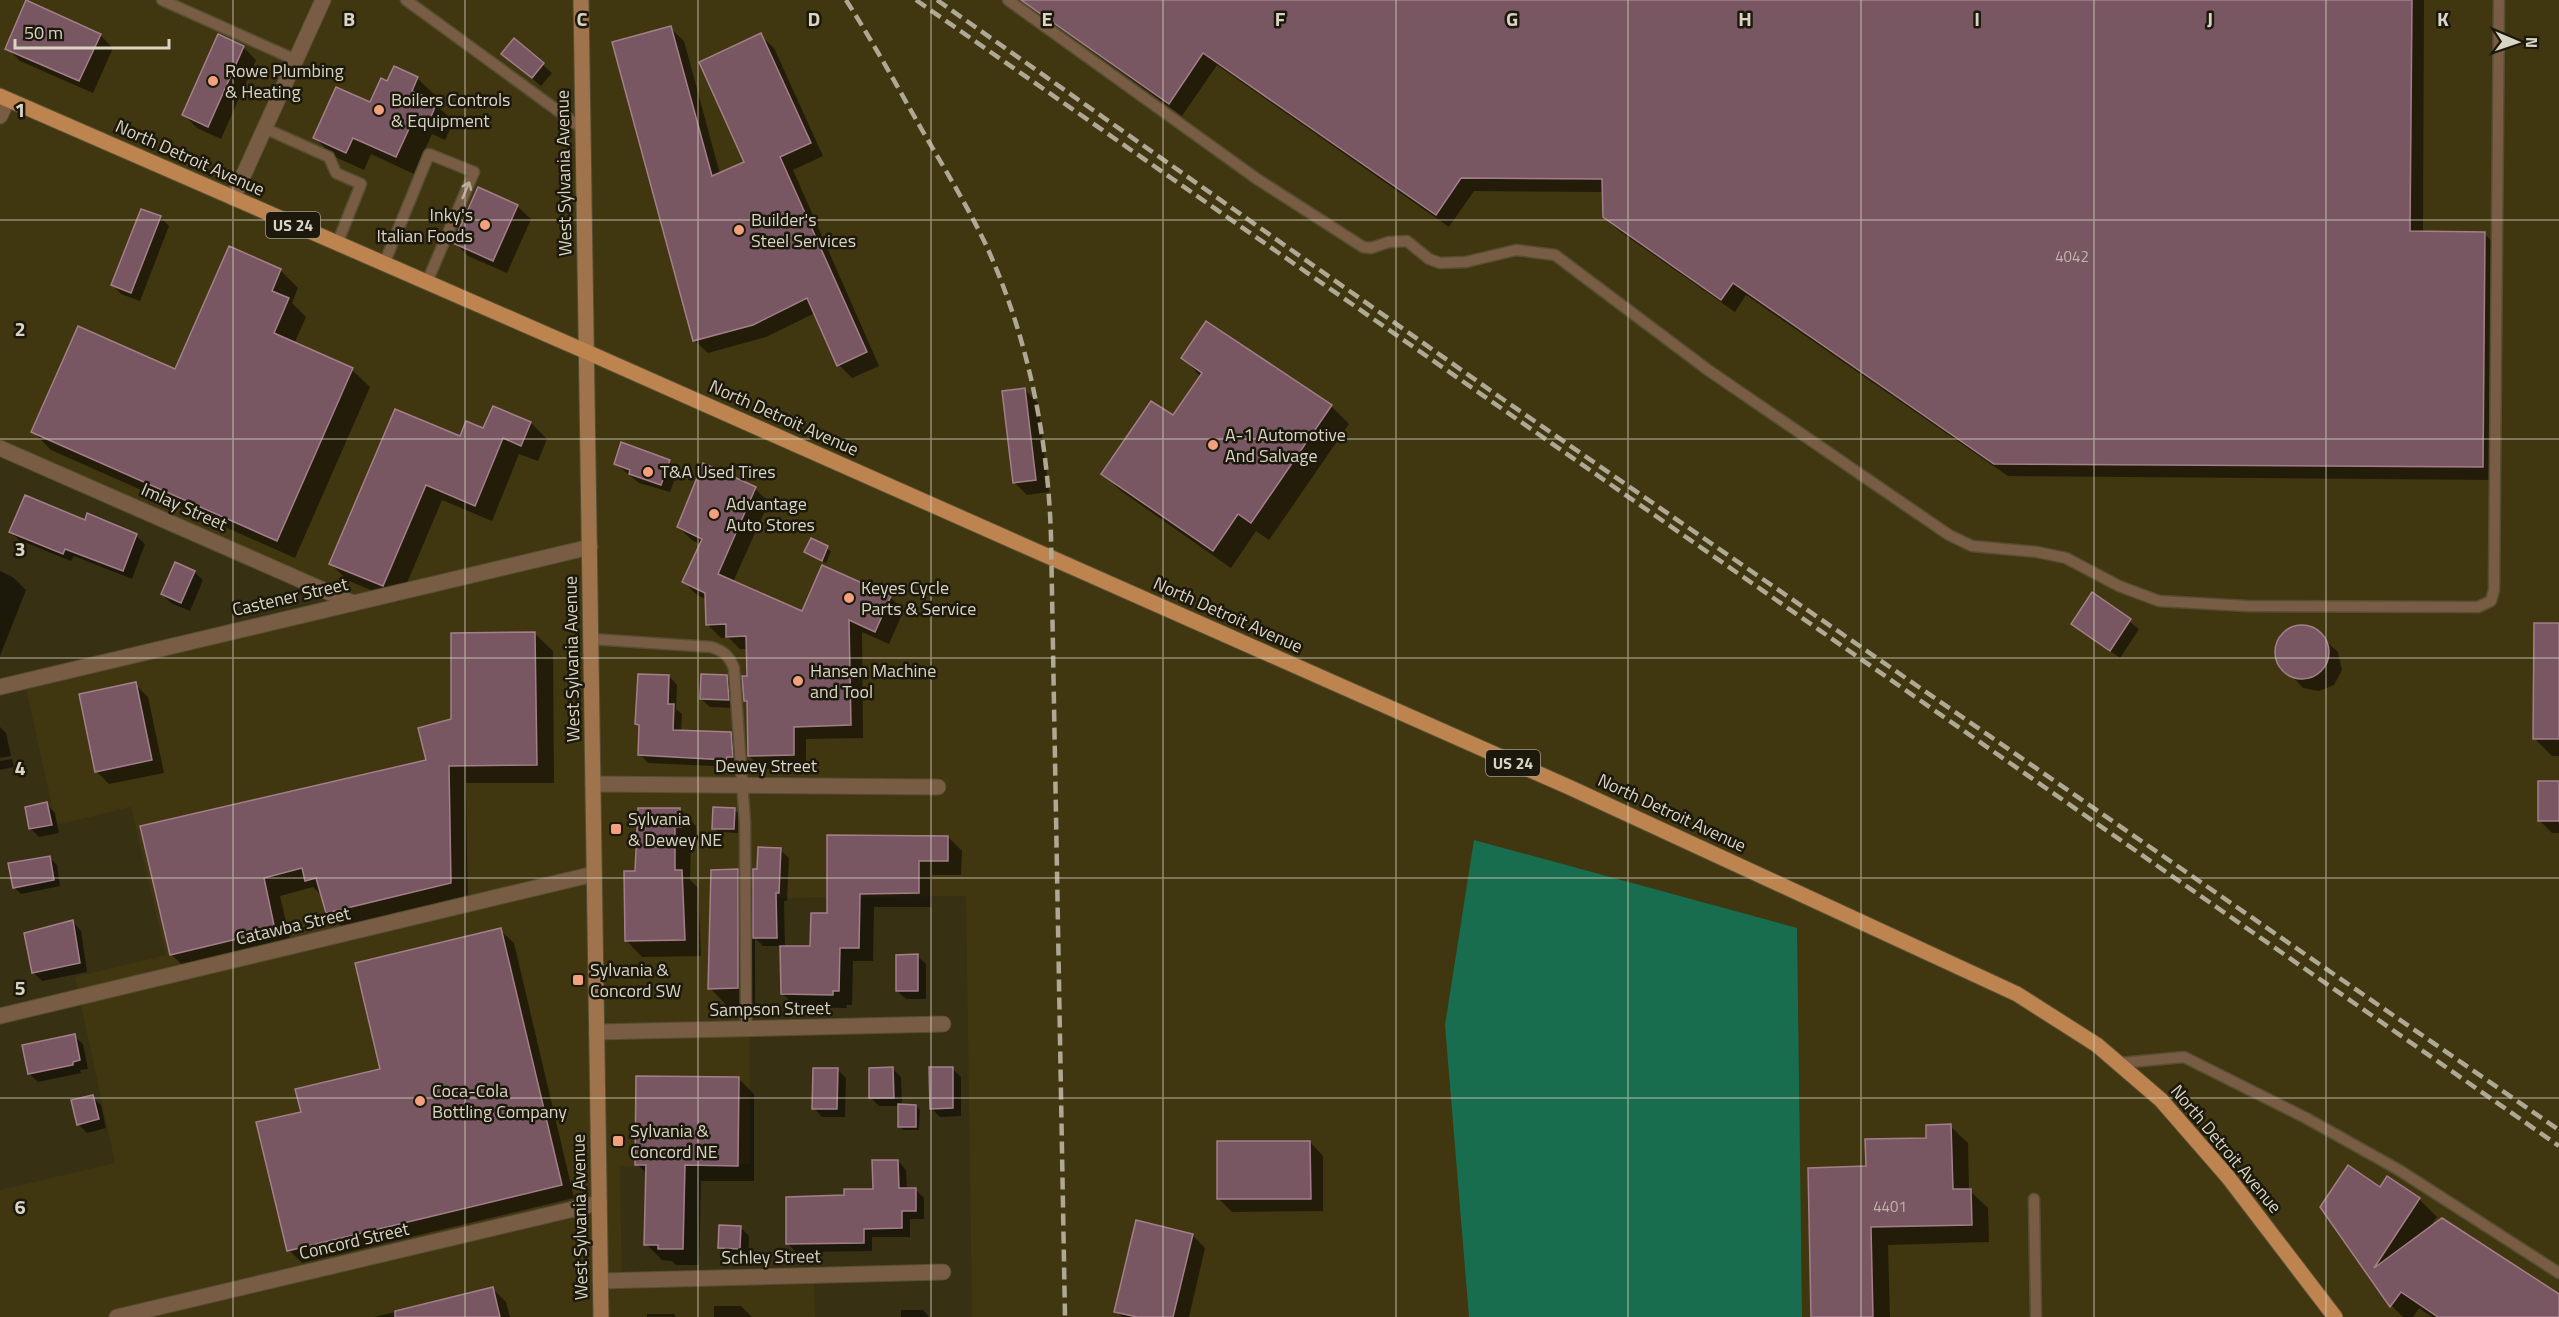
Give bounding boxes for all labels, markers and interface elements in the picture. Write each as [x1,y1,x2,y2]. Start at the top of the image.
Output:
text: B [343,3,355,34]
text: C [577,3,588,34]
text: D [808,3,820,34]
text: E [1041,3,1053,34]
text: F [1275,3,1286,34]
text: G [1506,3,1518,34]
text: H [1738,3,1752,34]
text: I [1974,3,1980,34]
text: J [2207,3,2213,34]
text: K [2437,3,2449,34]
scale bar [15,12,170,50]
north arrow [2487,12,2547,72]
text: 50 m [24,19,63,46]
text: N [2520,37,2544,48]
place label: Rowe Plumbing & Heating [225,57,344,105]
marker: Rowe Plumbing & Heating [206,74,220,88]
place label: Boilers Controls & Equipment [391,86,510,134]
street label: West Sylvania Avenue [549,90,578,256]
text: 1 [14,94,26,125]
marker: Boilers Controls & Equipment [372,103,386,117]
street label: North Detroit Avenue [111,113,269,203]
one-way arrow [461,181,472,200]
place label: Inky's Italian Foods [376,201,473,249]
place label: Builder's Steel Services [751,206,856,254]
road number: US 24 [266,212,320,238]
marker: Inky's Italian Foods [478,218,492,232]
marker: Builder's Steel Services [732,223,746,237]
house number: 4042 [2055,245,2089,268]
text: 2 [14,313,26,344]
street label: North Detroit Avenue [705,373,863,463]
place label: A-1 Automotive And Salvage [1225,421,1346,469]
marker: A-1 Automotive And Salvage [1206,438,1220,452]
place label: T&A Used Tires [660,458,776,485]
marker: T&A Used Tires [641,465,655,479]
street label: Imlay Street [137,476,232,538]
place label: Advantage Auto Stores [726,490,815,538]
marker: Advantage Auto Stores [707,507,721,521]
text: 3 [14,533,26,564]
street label: Castener Street [229,570,351,623]
street label: North Detroit Avenue [1149,570,1307,660]
place label: Keyes Cycle Parts & Service [861,574,976,622]
street label: West Sylvania Avenue [557,576,586,742]
marker: Keyes Cycle Parts & Service [842,591,856,605]
place label: Hansen Machine and Tool [810,657,936,705]
marker: Hansen Machine and Tool [791,674,805,688]
road number: US 24 [1486,750,1540,776]
text: 4 [14,752,26,783]
street label: Dewey Street [715,752,818,779]
street label: North Detroit Avenue [1594,766,1751,859]
place label: Sylvania & Dewey NE [628,805,722,853]
marker: Sylvania & Dewey NE [609,822,623,836]
street label: Catawba Street [233,899,353,952]
place label: Sylvania & Concord SW [590,956,681,1004]
text: 5 [14,972,26,1003]
marker: Sylvania & Concord SW [571,973,585,987]
street label: Sampson Street [709,994,832,1023]
place label: Coca-Cola Bottling Company [432,1077,567,1125]
street label: North Detroit Avenue [2164,1078,2288,1219]
marker: Coca-Cola Bottling Company [413,1094,427,1108]
place label: Sylvania & Concord NE [630,1117,718,1165]
street label: West Sylvania Avenue [565,1134,594,1300]
marker: Sylvania & Concord NE [611,1134,625,1148]
text: 6 [14,1191,26,1222]
house number: 4401 [1873,1195,1907,1218]
street label: Concord Street [296,1215,412,1266]
street label: Schley Street [721,1242,822,1271]

